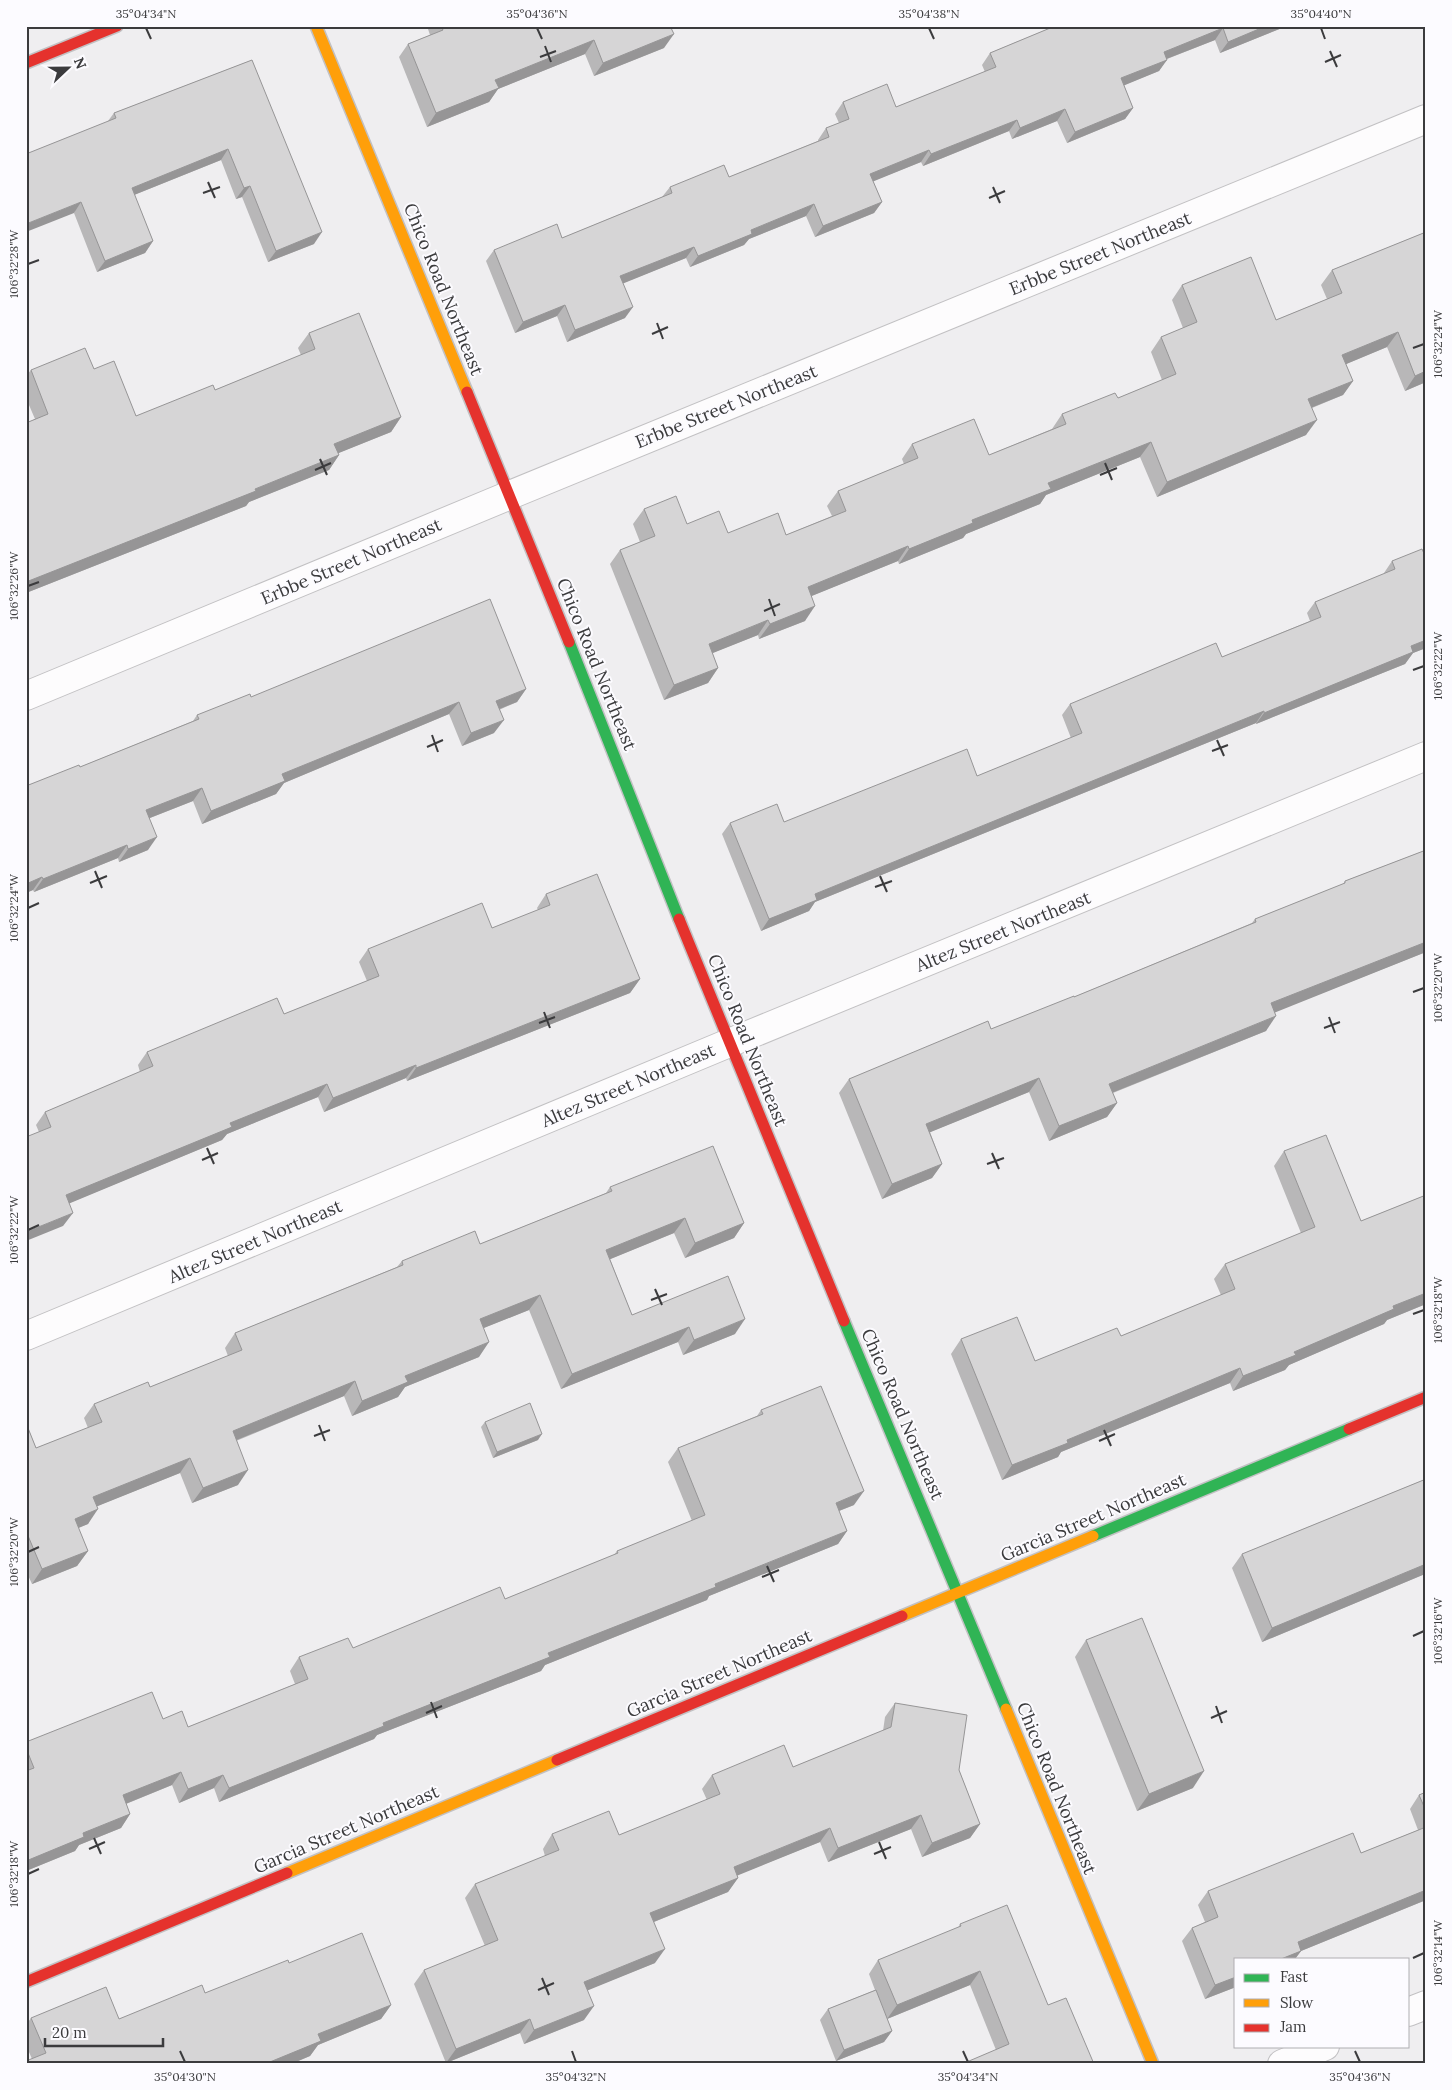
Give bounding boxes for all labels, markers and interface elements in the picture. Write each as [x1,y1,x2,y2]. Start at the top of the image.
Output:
text: 35°04'34"N [116,6,176,21]
text: 35°04'36"N [506,6,568,21]
text: 35°04'38"N [898,6,960,21]
text: 35°04'40"N [1290,6,1352,21]
north arrow [42,42,92,92]
text: N [70,55,90,72]
street label: Chico Road Northeast [399,200,489,378]
street label: Erbbe Street Northeast [1006,206,1194,300]
text: 106°32'28"W [6,229,21,298]
text: 106°32'24"W [1430,309,1445,378]
street label: Erbbe Street Northeast [632,359,820,453]
street label: Erbbe Street Northeast [257,512,445,610]
text: 106°32'26"W [6,551,21,620]
street label: Chico Road Northeast [552,575,642,753]
text: 106°32'22"W [1430,631,1445,700]
text: 106°32'24"W [6,873,21,942]
street label: Altez Street Northeast [911,885,1094,977]
street label: Chico Road Northeast [703,951,793,1129]
text: 106°32'20"W [1430,952,1445,1023]
street label: Altez Street Northeast [537,1038,718,1132]
street label: Altez Street Northeast [164,1194,345,1288]
text: 106°32'22"W [6,1195,21,1264]
text: 106°32'18"W [1430,1276,1445,1343]
street label: Chico Road Northeast [857,1325,949,1503]
street label: Garcia Street Northeast [997,1468,1189,1566]
text: 106°32'20"W [6,1516,21,1587]
text: 106°32'16"W [1430,1597,1445,1664]
street label: Garcia Street Northeast [623,1624,815,1722]
street label: Chico Road Northeast [1012,1699,1102,1877]
street label: Garcia Street Northeast [250,1780,442,1878]
text: 106°32'18"W [6,1840,21,1907]
text: 106°32'14"W [1430,1919,1445,1986]
legend [1234,1958,1410,2048]
text: Fast [1280,1967,1308,1986]
text: Slow [1280,1993,1313,2012]
scale bar [45,2015,162,2047]
text: Jam [1279,2017,1307,2036]
text: 20 m [52,2023,87,2042]
text: 35°04'30"N [154,2069,216,2084]
text: 35°04'32"N [546,2069,606,2084]
text: 35°04'34"N [938,2069,998,2084]
text: 35°04'36"N [1329,2069,1391,2084]

